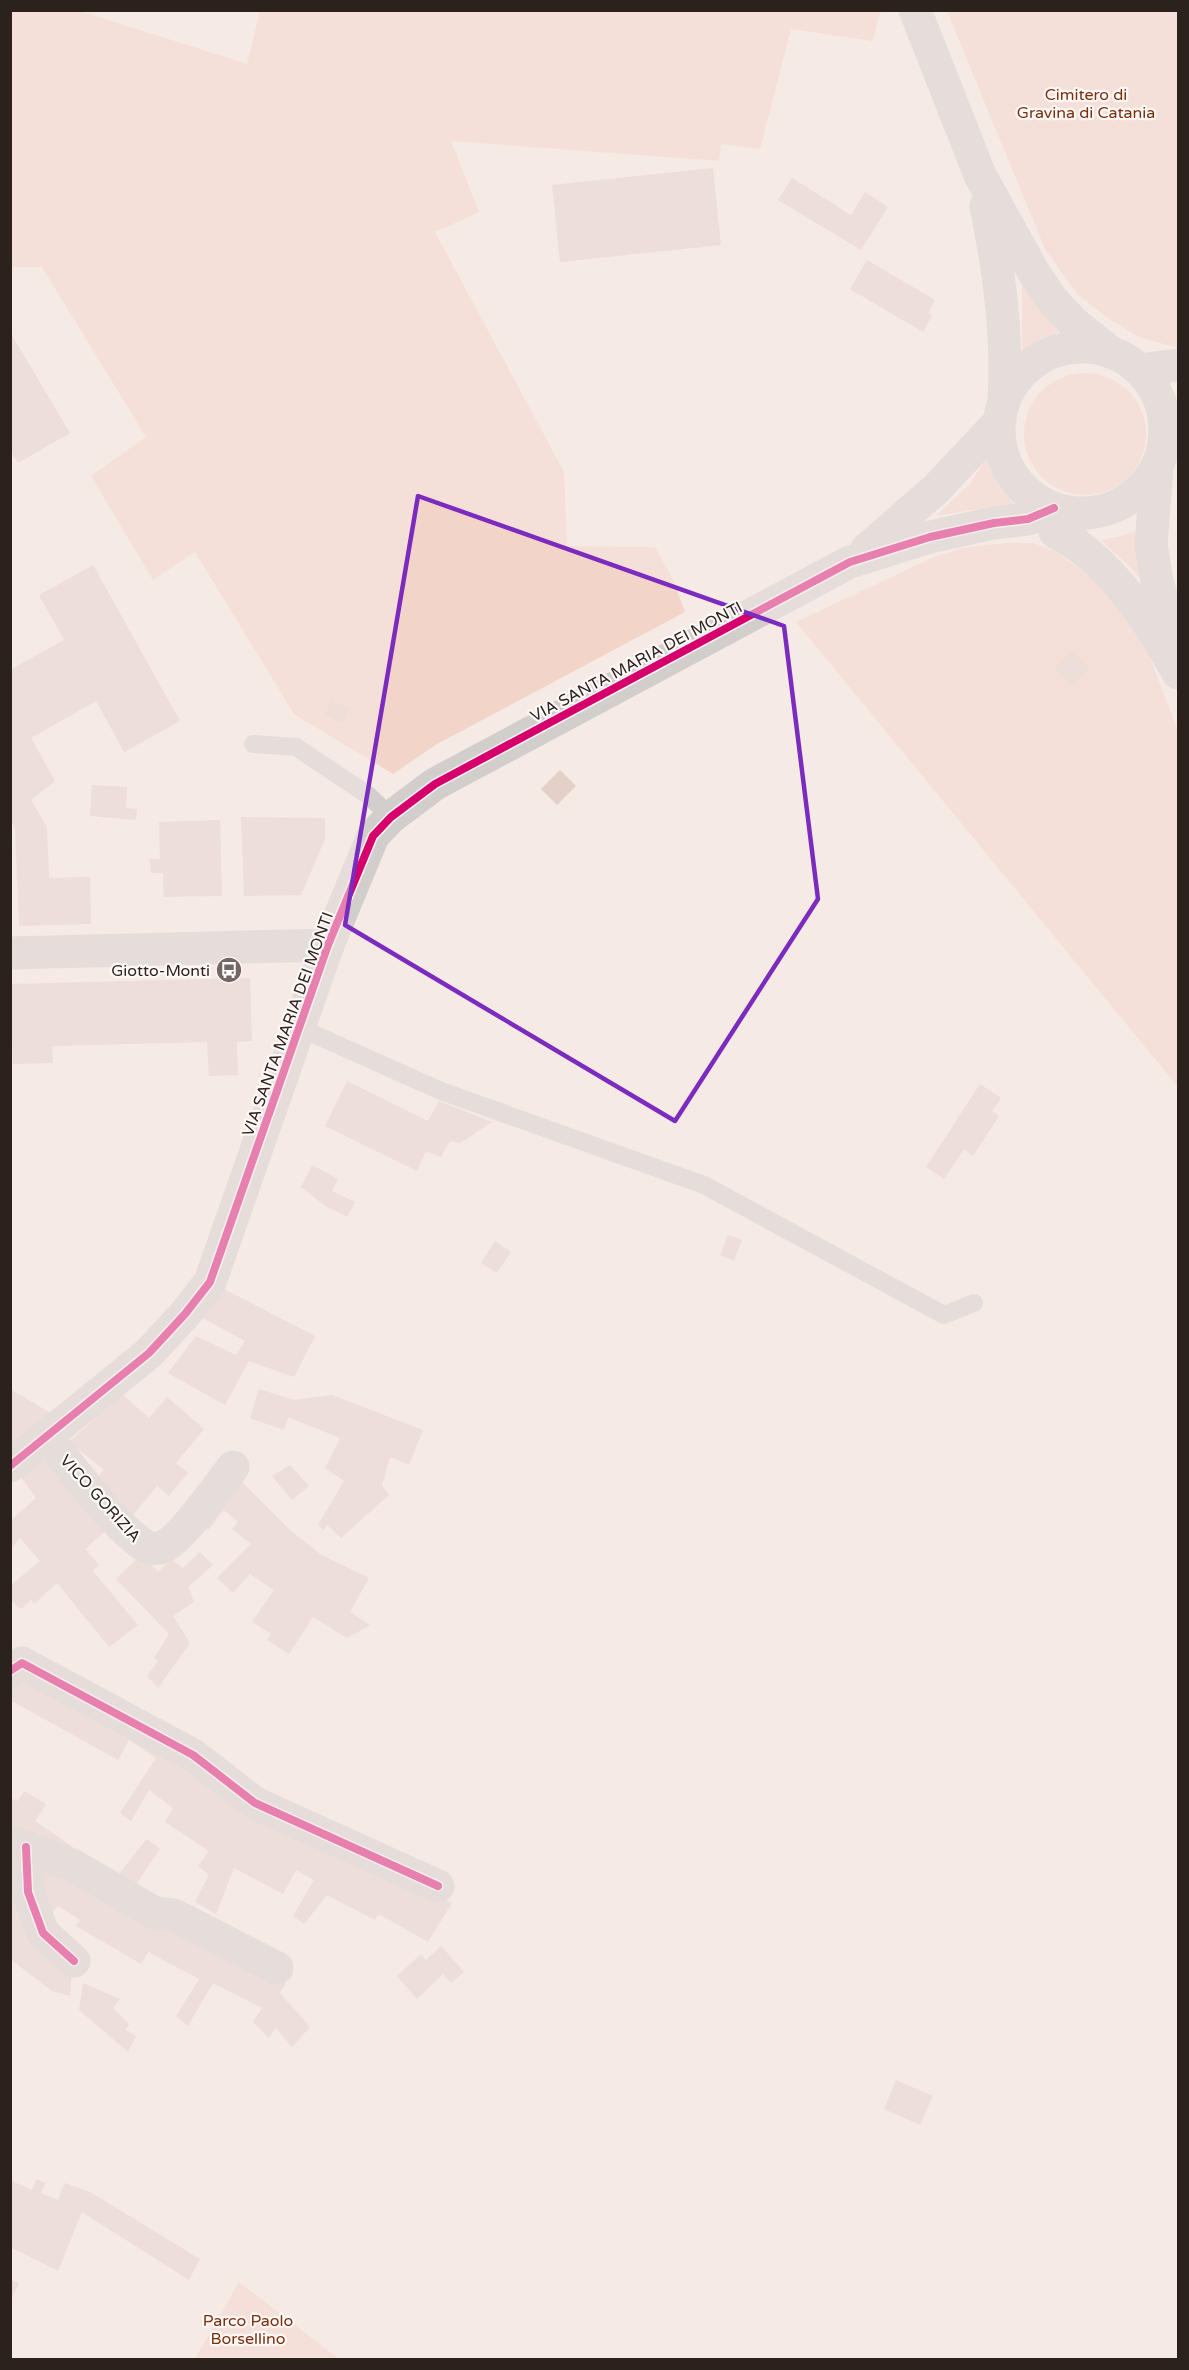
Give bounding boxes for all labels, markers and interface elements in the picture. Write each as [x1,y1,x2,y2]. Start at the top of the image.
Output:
park label: Cimitero di Gravina di Catania [1017,85,1155,123]
street label: VIA SANTA MARIA DEI MONTI [527,597,746,726]
street label: VIA SANTA MARIA DEI MONTI [238,909,338,1139]
bus stop icon: Giotto-Monti [214,955,244,985]
place label: Giotto-Monti [111,961,210,981]
street label: VICO GORIZIA [56,1451,145,1547]
park label: Parco Paolo Borsellino [203,2311,293,2349]

